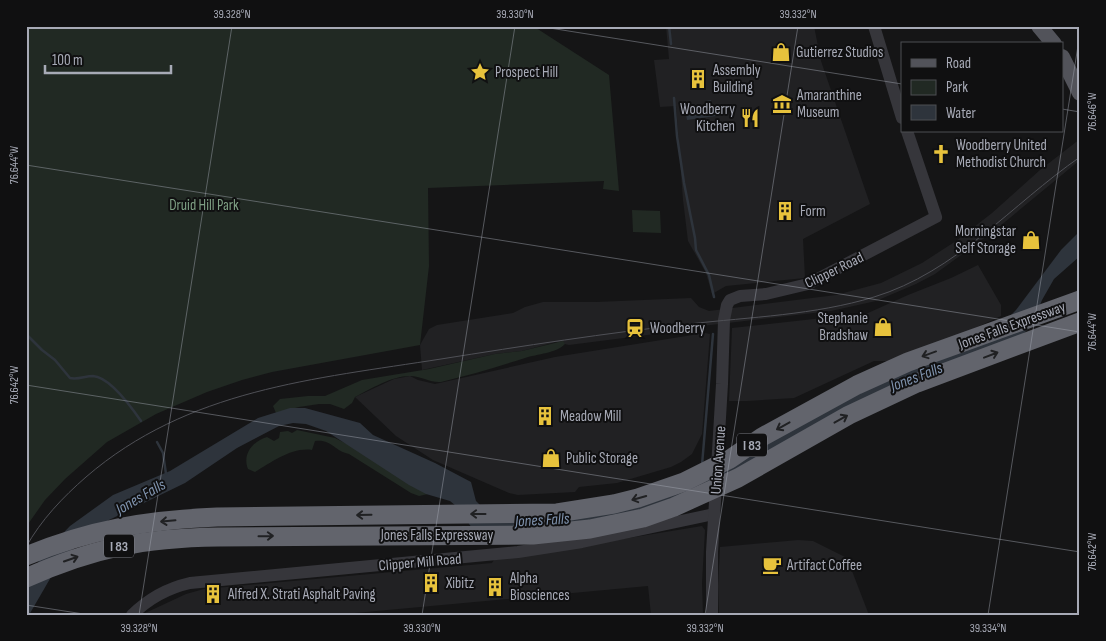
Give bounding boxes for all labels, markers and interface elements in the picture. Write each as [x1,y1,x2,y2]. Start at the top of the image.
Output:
text: 39.328°N [213,7,251,22]
text: 39.330°N [496,7,534,22]
text: 39.332°N [779,7,817,22]
shop icon: Gutierrez Studios [770,41,792,63]
scale bar [45,42,171,74]
legend [901,42,1064,132]
place label: Gutierrez Studios [796,43,883,62]
text: 100 m [52,51,83,70]
text: Road [946,54,971,73]
place icon: Prospect Hill [469,61,491,83]
place label: Assembly Building [712,61,761,97]
place label: Prospect Hill [495,63,558,82]
building icon: Assembly Building [687,68,709,90]
text: Park [946,78,968,97]
place label: Amaranthine Museum [796,86,862,122]
text: 76.646°W [1085,92,1100,131]
museum icon: Amaranthine Museum [771,93,793,115]
place label: Woodberry Kitchen [680,100,735,136]
text: Water [946,104,977,123]
restaurant icon: Woodberry Kitchen [739,107,761,129]
place label: Woodberry United Methodist Church [956,136,1047,172]
church icon: Woodberry United Methodist Church [930,143,952,165]
text: 76.644°W [7,146,22,184]
park label: Druid Hill Park [169,196,239,215]
building icon: Form [774,200,796,222]
place label: Form [800,202,826,221]
place label: Morningstar Self Storage [955,222,1017,258]
shop icon: Morningstar Self Storage [1020,229,1042,251]
street label: Clipper Road [802,248,867,293]
street label: Jones Falls Expressway [955,297,1068,354]
place label: Stephanie Bradshaw [817,309,869,345]
text: 76.644°W [1085,313,1100,351]
shop icon: Stephanie Bradshaw [872,316,894,338]
station icon: Woodberry [624,317,646,339]
place label: Woodberry [650,319,705,338]
one-way arrow [921,350,937,360]
one-way arrow [982,350,998,359]
water label: Jones Falls [887,359,946,396]
text: 76.642°W [7,366,22,404]
building icon: Meadow Mill [534,405,556,427]
place label: Meadow Mill [560,407,621,426]
one-way arrow [834,414,849,424]
one-way arrow [777,421,791,431]
street label: Union Avenue [707,425,730,495]
road number: I 83 [737,434,767,456]
shop icon: Public Storage [540,447,562,469]
place label: Public Storage [566,449,638,468]
water label: Jones Falls [112,475,169,520]
one-way arrow [631,493,647,503]
one-way arrow [470,509,486,519]
one-way arrow [356,510,372,520]
water label: Jones Falls [513,510,570,531]
one-way arrow [160,516,176,526]
street label: Jones Falls Expressway [380,526,493,545]
one-way arrow [258,531,274,541]
text: 76.642°W [1085,533,1100,571]
road number: I 83 [104,534,134,558]
street label: Clipper Mill Road [378,549,462,576]
one-way arrow [63,554,79,563]
cafe icon: Artifact Coffee [761,554,783,576]
place label: Artifact Coffee [786,556,862,575]
place label: Alpha Biosciences [509,569,570,605]
building icon: Xibitz [420,572,442,594]
place label: Xibitz [445,574,475,593]
building icon: Alpha Biosciences [484,576,506,598]
building icon: Alfred X. Strati Asphalt Paving [202,583,224,605]
place label: Alfred X. Strati Asphalt Paving [227,585,376,604]
text: 39.328°N [120,621,158,636]
text: 39.330°N [403,621,441,636]
text: 39.332°N [686,621,724,636]
text: 39.334°N [970,621,1006,636]

